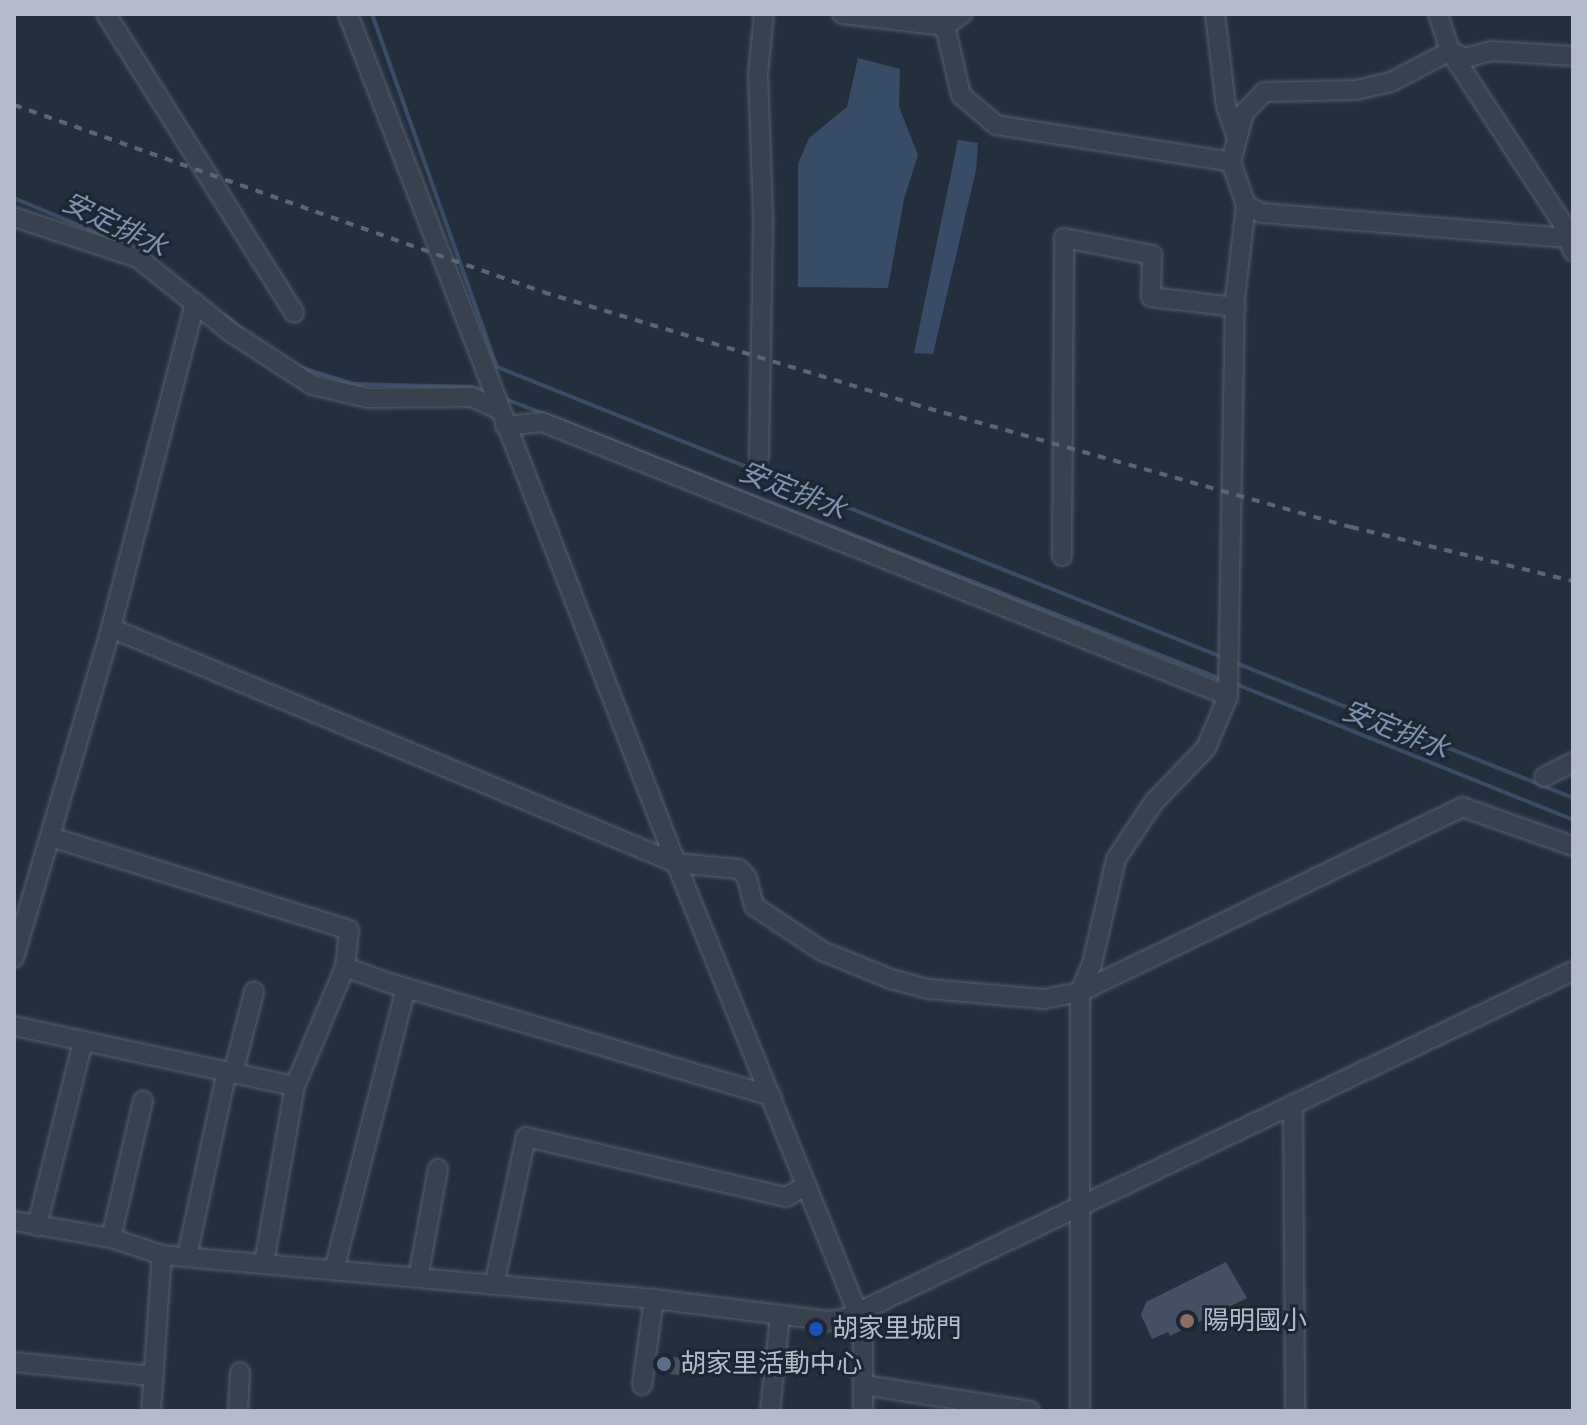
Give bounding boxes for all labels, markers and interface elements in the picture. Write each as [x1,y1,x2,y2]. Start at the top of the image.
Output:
water label: 安定排水 [57,184,173,264]
water label: 安定排水 [735,453,851,527]
water label: 安定排水 [1338,692,1454,766]
place label: 陽明國小 [1203,1305,1307,1337]
marker: 陽明國小 [1178,1312,1196,1330]
place label: 胡家里城門 [832,1313,962,1345]
marker: 胡家里城門 [807,1320,825,1338]
place label: 胡家里活動中心 [680,1348,862,1380]
marker: 胡家里活動中心 [655,1355,673,1373]

